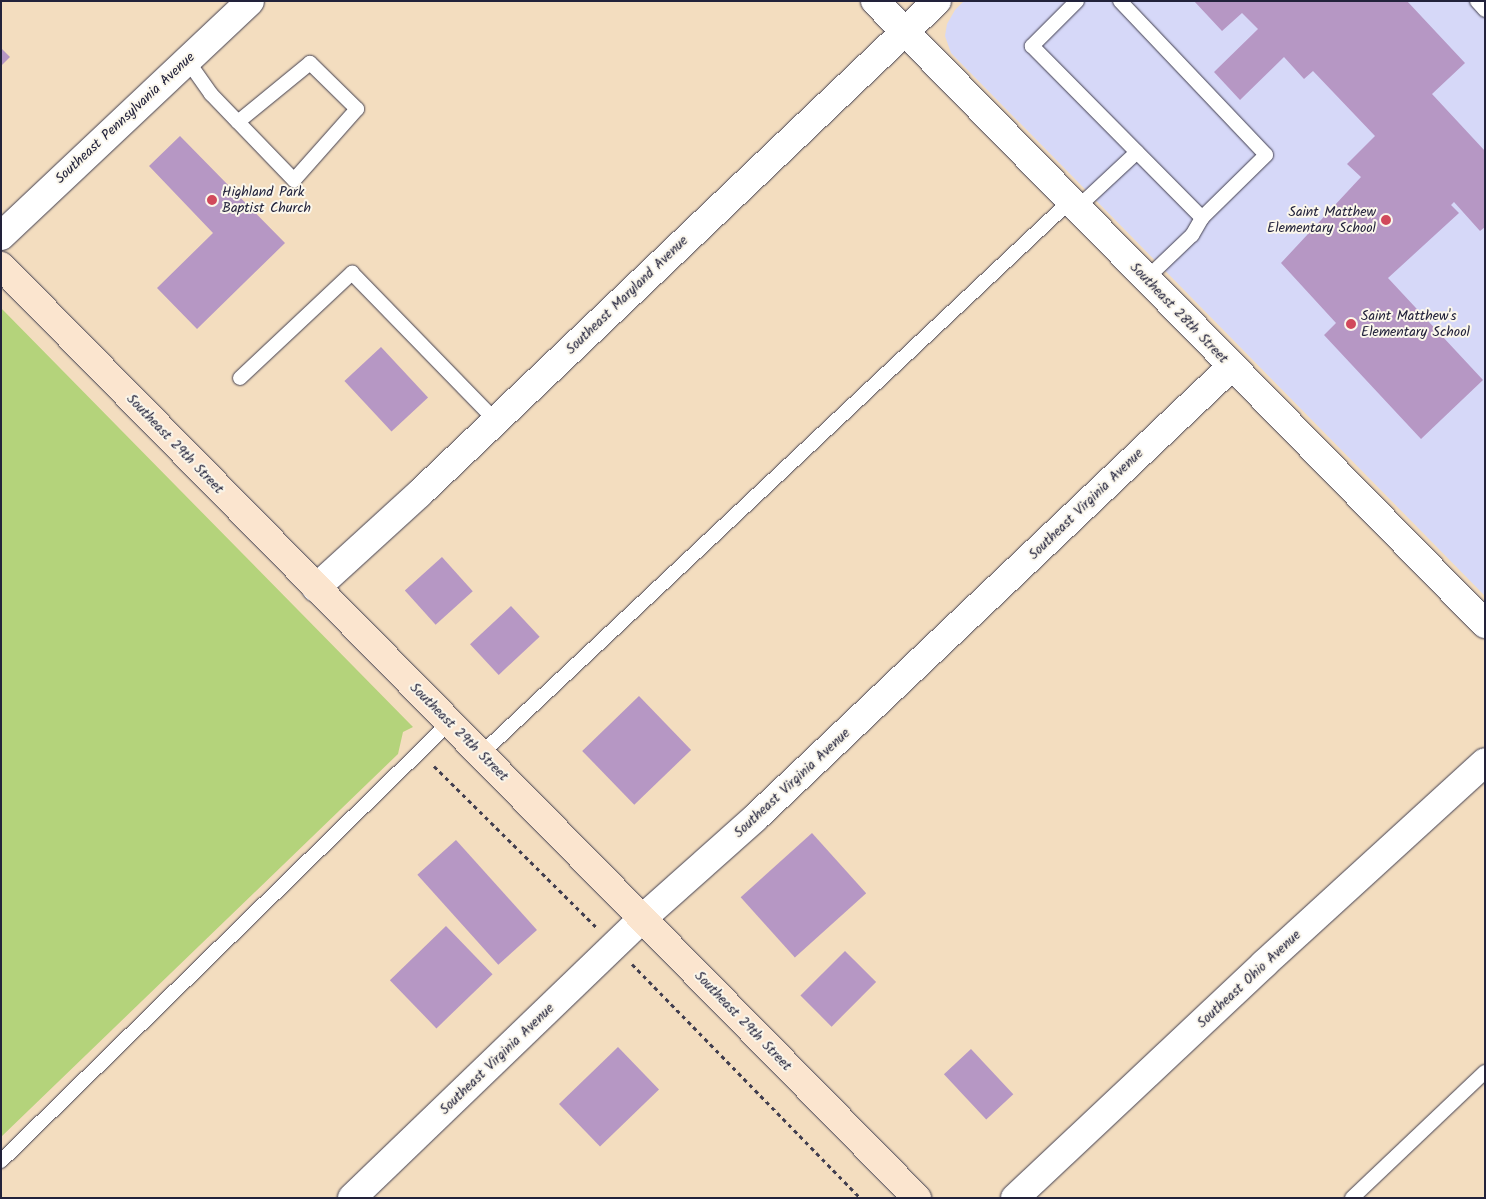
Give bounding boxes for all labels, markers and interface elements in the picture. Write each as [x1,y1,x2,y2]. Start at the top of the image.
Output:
street label: Southeast Pennsylvania Avenue [52,49,198,187]
place label: Highland Park Baptist Church [222,184,311,216]
marker: Highland Park Baptist Church [206,194,218,206]
place label: Saint Matthew Elementary School [1267,204,1376,236]
marker: Saint Matthew Elementary School [1380,214,1392,226]
street label: Southeast Maryland Avenue [562,232,692,358]
street label: Southeast 28th Street [1126,259,1232,367]
place label: Saint Matthew's Elementary School [1361,308,1470,341]
marker: Saint Matthew's Elementary School [1345,318,1357,330]
street label: Southeast 29th Street [123,391,227,497]
street label: Southeast Virginia Avenue [1025,445,1147,563]
street label: Southeast 29th Street [406,679,512,785]
street label: Southeast Virginia Avenue [730,725,854,841]
street label: Southeast Ohio Avenue [1194,927,1304,1031]
street label: Southeast 29th Street [691,968,795,1074]
street label: Southeast Virginia Avenue [436,1000,558,1118]

